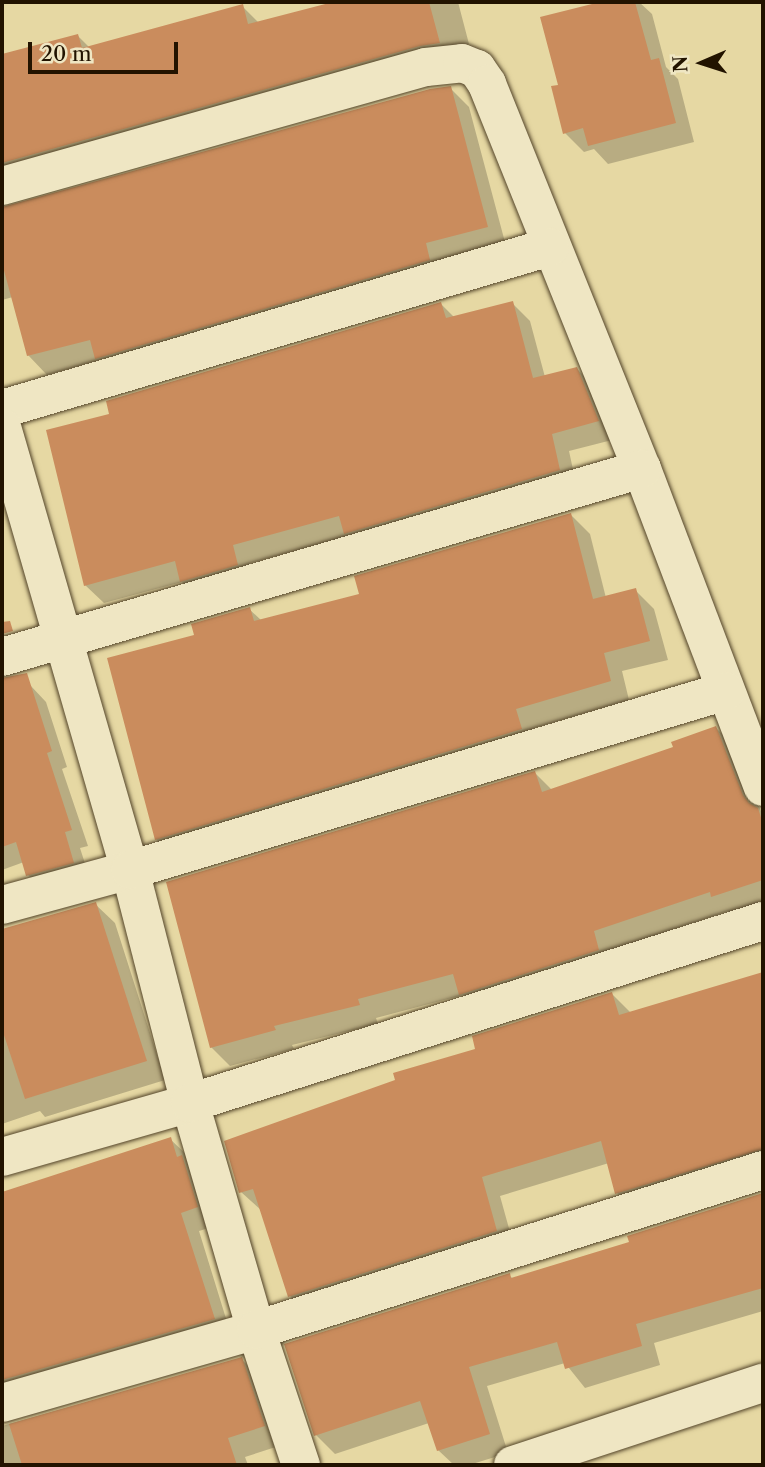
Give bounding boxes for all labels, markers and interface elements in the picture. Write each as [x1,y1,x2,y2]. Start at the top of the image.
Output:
scale bar [32,28,182,72]
north arrow [667,28,737,98]
text: 20 m [41,41,92,66]
text: N [669,55,692,73]

